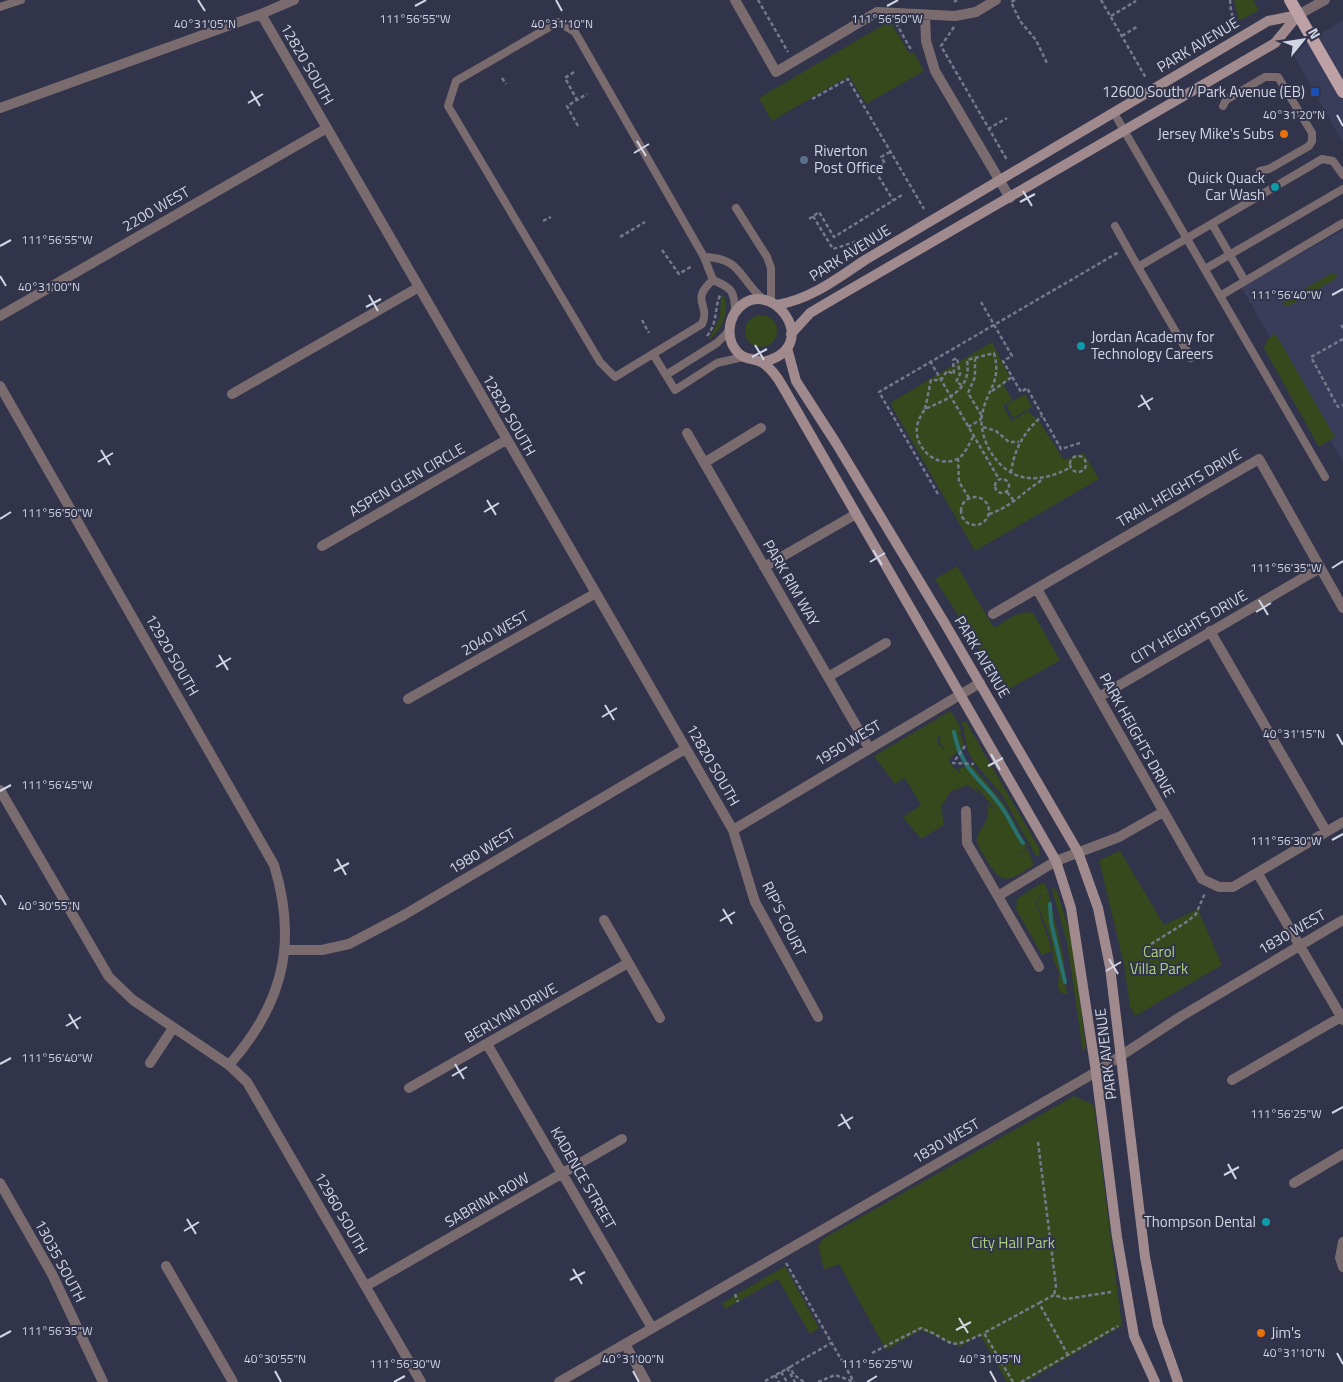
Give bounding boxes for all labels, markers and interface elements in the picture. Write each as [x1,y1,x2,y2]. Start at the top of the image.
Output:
text: 111°56'55"W [379,9,451,28]
text: 111°56'50"W [851,9,923,28]
street label: PARK AVENUE [1152,11,1243,78]
text: 40°31'05"N [174,14,236,33]
text: 40°31'10"N [531,14,593,33]
north arrow [1278,15,1328,65]
street label: 12820 SOUTH [275,19,340,109]
text: N [1303,24,1326,43]
place label: 12600 South / Park Avenue (EB) [1102,80,1305,103]
marker: 12600 South / Park Avenue (EB) [1309,86,1321,98]
text: 40°31'20"N [1263,105,1325,124]
place label: Jersey Mike's Subs [1157,122,1274,145]
marker: Jersey Mike's Subs [1278,128,1290,140]
place label: Riverton Post Office [814,139,883,179]
marker: Riverton Post Office [798,154,810,166]
place label: Quick Quack Car Wash [1188,166,1265,206]
street label: 2200 WEST [118,180,194,237]
marker: Quick Quack Car Wash [1269,181,1281,193]
street label: PARK AVENUE [805,218,895,287]
text: 111°56'55"W [21,230,93,249]
text: 40°31'00"N [18,277,80,296]
text: 111°56'40"W [1250,285,1322,304]
place label: Jordan Academy for Technology Careers [1091,325,1214,365]
marker: Jordan Academy for Technology Careers [1075,340,1087,352]
street label: 12820 SOUTH [477,370,542,460]
street label: ASPEN GLEN CIRCLE [344,437,469,522]
street label: TRAIL HEIGHTS DRIVE [1112,442,1245,533]
text: 111°56'50"W [21,503,93,522]
street label: PARK RIM WAY [757,535,826,630]
text: 111°56'35"W [1250,558,1322,577]
street label: CITY HEIGHTS DRIVE [1126,584,1251,669]
street label: 2040 WEST [457,604,533,661]
street label: 12920 SOUTH [140,610,205,700]
street label: PARK AVENUE [949,611,1016,702]
street label: PARK HEIGHTS DRIVE [1094,668,1181,801]
street label: 1950 WEST [810,713,886,772]
street label: 12820 SOUTH [681,720,746,810]
text: 40°31'15"N [1263,724,1325,743]
text: 111°56'45"W [21,775,93,794]
street label: 1980 WEST [444,821,520,880]
text: 111°56'30"W [1250,831,1322,850]
street label: RIP'S COURT [756,877,813,960]
text: 40°30'55"N [18,896,80,915]
street label: 1830 WEST [1254,903,1330,960]
park label: Carol Villa Park [1130,940,1188,980]
street label: BERLYNN DRIVE [460,977,561,1049]
street label: PARK AVENUE [1088,1007,1123,1101]
text: 111°56'40"W [21,1048,93,1067]
text: 111°56'25"W [1250,1104,1322,1123]
street label: 1830 WEST [908,1112,984,1169]
street label: KADENCE STREET [545,1122,622,1233]
street label: SABRINA ROW [440,1166,533,1233]
street label: 12960 SOUTH [309,1168,374,1258]
place label: Thompson Dental [1144,1210,1256,1233]
street label: 13035 SOUTH [29,1215,92,1306]
marker: Thompson Dental [1260,1216,1272,1228]
park label: City Hall Park [971,1231,1055,1254]
text: 111°56'35"W [21,1321,93,1340]
place label: Jim's [1271,1321,1301,1344]
marker: Jim's [1255,1327,1267,1339]
text: 40°31'10"N [1263,1343,1325,1362]
text: 40°30'55"N [244,1349,306,1368]
text: 40°31'00"N [602,1349,664,1368]
text: 40°31'05"N [959,1349,1021,1368]
text: 111°56'30"W [369,1354,441,1373]
text: 111°56'25"W [841,1354,913,1373]

